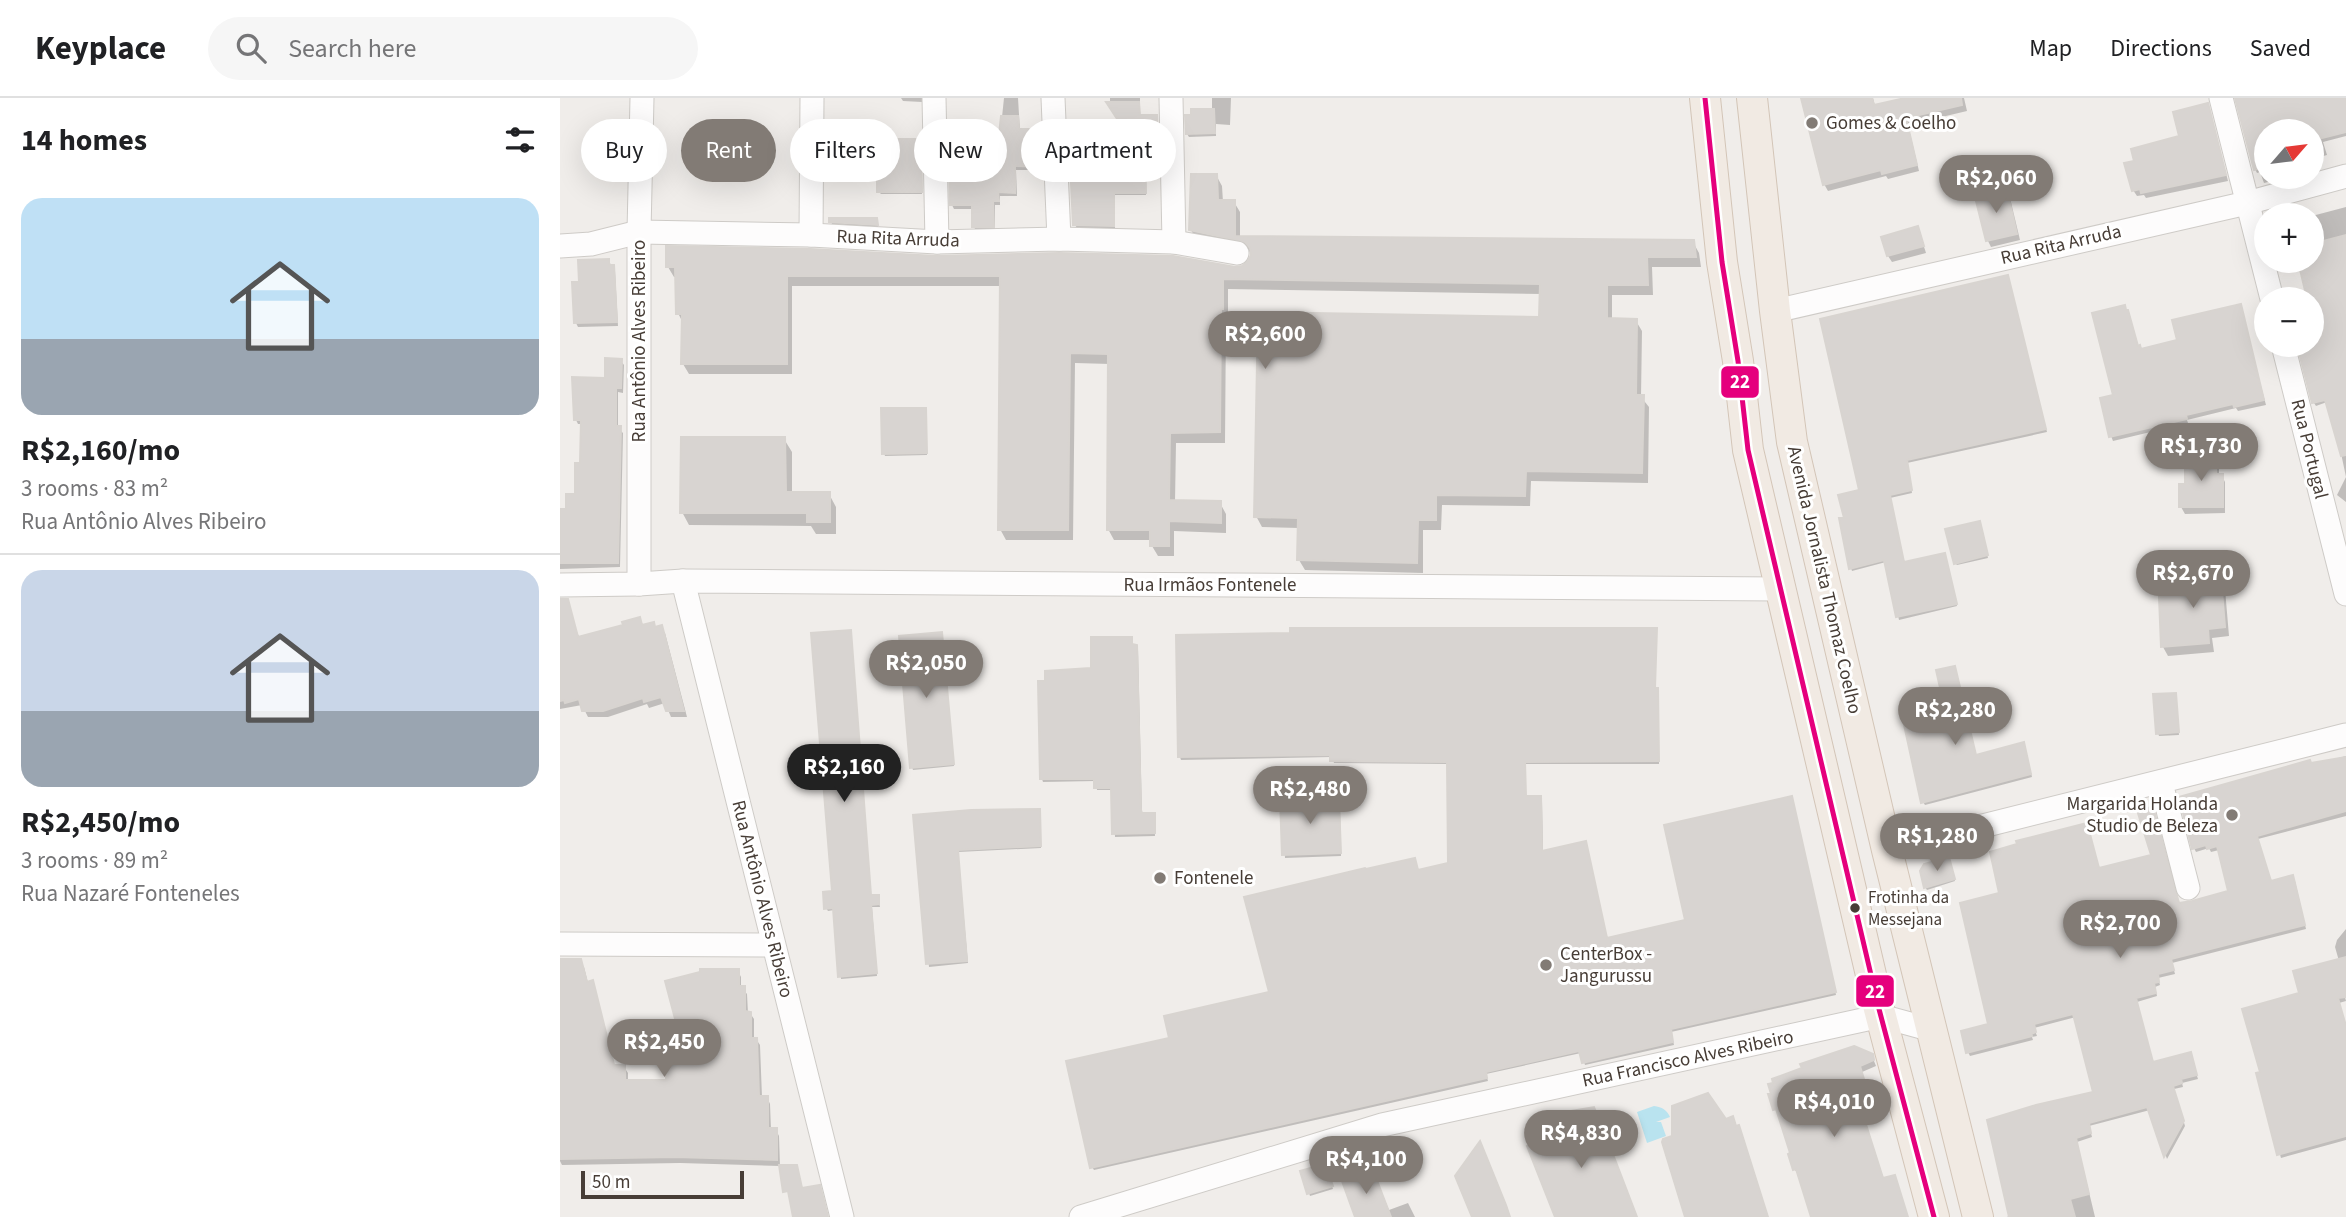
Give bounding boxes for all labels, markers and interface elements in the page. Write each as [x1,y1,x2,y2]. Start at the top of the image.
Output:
search box [208,17,698,80]
text: Keyplace [35,25,166,72]
icon: search [232,29,270,67]
text: Search here [288,30,416,67]
text: Map [2029,31,2072,66]
text: Directions [2110,31,2212,66]
text: Saved [2250,31,2311,66]
place label: Gomes & Coelho [1826,110,1956,137]
marker: Gomes & Coelho [1804,115,1820,131]
text: 14 homes [21,119,147,162]
chip: Buy [581,119,667,182]
chip: Rent [681,119,776,182]
chip: Filters [790,119,900,182]
chip: New [914,119,1007,182]
chip: Apartment [1021,119,1176,182]
north arrow [2254,119,2324,189]
map controls [2254,119,2324,357]
icon: filters [501,121,539,159]
pin: R$2,060 [1931,156,2061,215]
text: R$2,060 [1955,161,2037,194]
button: + [2254,203,2324,273]
street label: Rua Rita Arruda [1998,218,2124,272]
street label: Rua Rita Arruda [836,223,960,255]
street label: Rua Antônio Alves Ribeiro [626,240,653,442]
icon: home [217,243,343,369]
button: − [2254,287,2324,357]
pin: R$2,600 [1200,312,1330,371]
text: R$2,600 [1224,317,1306,350]
line badge: 22 [1720,365,1760,399]
text: 22 [1730,369,1750,396]
street label: Rua Portugal [2284,396,2334,502]
pin: R$1,730 [2136,424,2266,483]
text: R$2,160/mo [21,429,180,472]
text: R$1,730 [2160,429,2242,462]
street label: Avenida Jornalista Thomaz Coelho [1780,444,1868,716]
text: 3 rooms · 83 m² [21,472,168,505]
text: Rua Antônio Alves Ribeiro [21,505,267,538]
pin: R$2,670 [2128,550,2258,610]
text: R$2,670 [2152,556,2234,589]
street label: Rua Irmãos Fontenele [1124,572,1296,599]
icon: home [217,615,343,741]
pin: R$2,050 [861,640,991,700]
text: R$2,050 [885,646,967,679]
pin: R$2,280 [1890,688,2020,747]
text: R$2,280 [1914,693,1996,726]
pin: R$2,160 [779,744,909,804]
text: R$2,160 [803,750,885,783]
pin: R$2,480 [1245,766,1375,826]
text: R$2,480 [1269,772,1351,805]
place label: Margarida Holanda Studio de Beleza [2067,791,2218,840]
street label: Rua Antônio Alves Ribeiro [724,797,800,1001]
text: R$2,450/mo [21,801,180,844]
marker: Margarida Holanda Studio de Beleza [2224,807,2240,823]
pin: R$1,280 [1872,814,2002,873]
text: R$1,280 [1896,819,1978,852]
text: 3 rooms · 89 m² [21,844,168,877]
place label: Fontenele [1174,865,1254,892]
marker: Fontenele [1152,870,1168,886]
text: Rua Nazaré Fonteneles [21,877,240,910]
place label: Frotinha da Messejana [1868,886,1949,932]
pin: R$2,700 [2055,900,2185,960]
marker: Frotinha da Messejana [1848,901,1862,915]
text: R$2,700 [2079,906,2161,939]
place label: CenterBox - Jangurussu [1560,941,1652,990]
marker: CenterBox - Jangurussu [1538,957,1554,973]
line badge: 22 [1855,974,1895,1008]
text: 22 [1865,979,1885,1006]
pin: R$2,450 [599,1020,729,1079]
street label: Rua Francisco Alves Ribeiro [1580,1023,1796,1095]
text: R$2,450 [623,1025,705,1058]
pin: R$4,010 [1769,1080,1899,1139]
text: R$4,010 [1793,1085,1875,1118]
pin: R$4,830 [1516,1110,1646,1170]
text: R$4,830 [1540,1116,1622,1149]
pin: R$4,100 [1301,1136,1431,1196]
text: R$4,100 [1325,1142,1407,1175]
scale bar [581,1168,744,1200]
text: 50 m [592,1169,630,1196]

